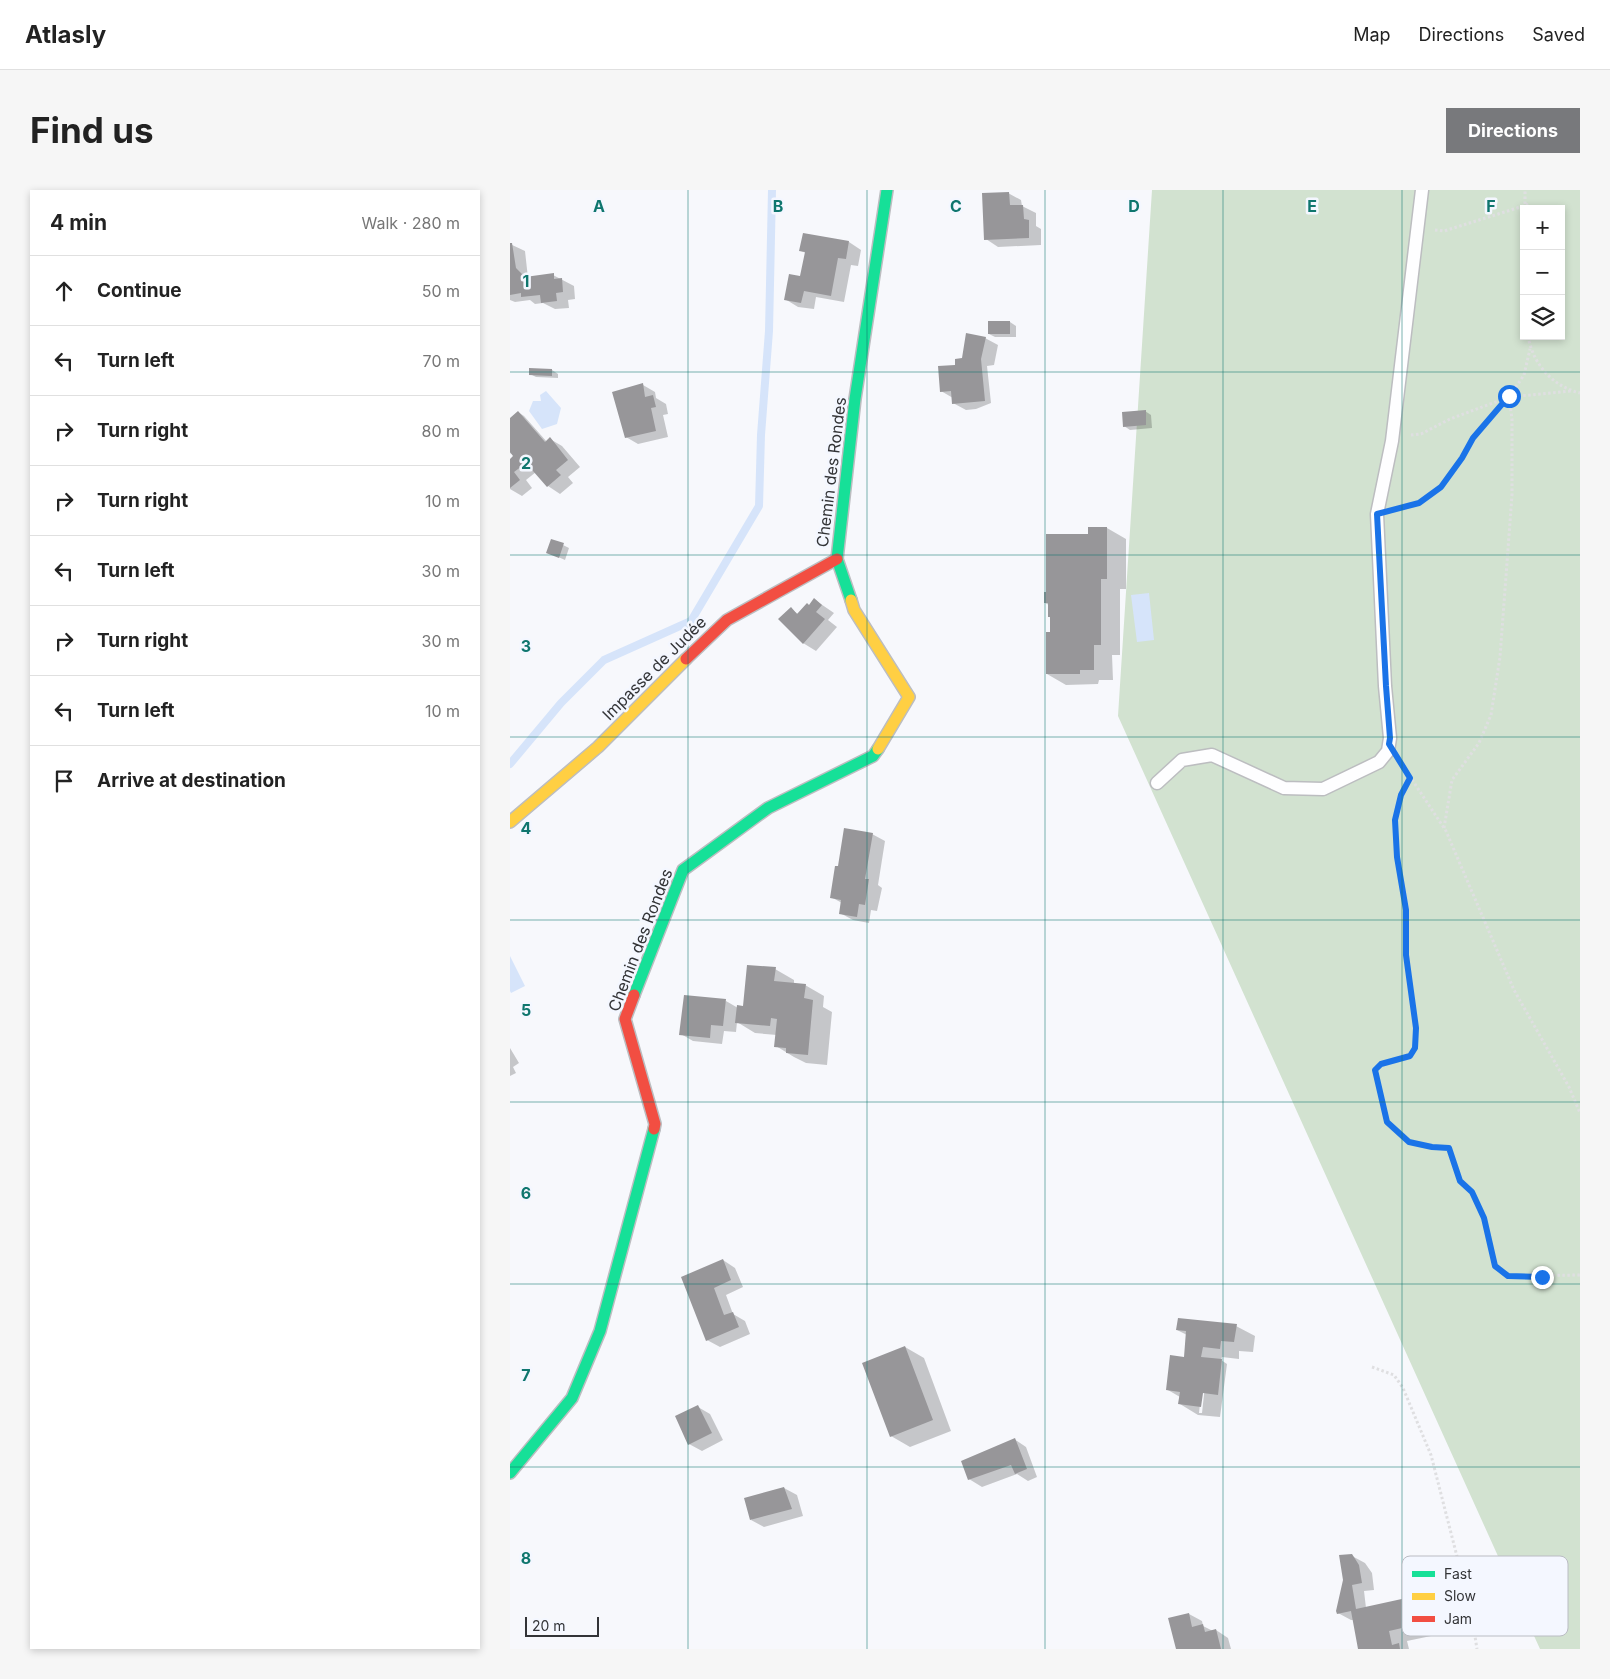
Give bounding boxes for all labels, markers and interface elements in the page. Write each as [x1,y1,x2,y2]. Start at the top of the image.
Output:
text: Atlasly [25,20,106,49]
text: Map [1353,24,1391,45]
text: Directions [1419,24,1504,45]
text: Saved [1532,24,1585,45]
button: Directions [1446,108,1580,153]
text: Find us [30,109,154,151]
text: A [593,196,605,216]
text: B [773,196,783,216]
text: C [950,196,962,216]
text: D [1128,196,1140,216]
text: E [1307,196,1317,216]
text: F [1486,196,1496,216]
map controls [1520,205,1565,340]
button: + [1520,205,1565,250]
text: 4 min [50,210,107,235]
text: Walk · 280 m [362,213,460,233]
button: − [1520,250,1565,295]
text: 1 [523,271,529,291]
icon: ahead [50,277,78,305]
text: Continue [97,279,182,302]
text: 50 m [422,281,460,301]
button: layers [1520,295,1565,340]
icon: left [50,347,78,375]
text: Turn left [97,349,175,372]
text: 70 m [423,351,460,371]
route start [1498,385,1521,408]
street label: Chemin des Rondes [812,396,850,548]
icon: right [50,417,78,445]
text: Turn right [97,419,188,442]
text: 80 m [421,421,460,441]
text: 2 [521,453,531,473]
icon: right [50,487,78,515]
text: Turn right [97,489,188,512]
text: 10 m [425,491,460,511]
icon: left [50,557,78,585]
text: Turn left [97,559,175,582]
text: 30 m [422,561,460,581]
street label: Impasse de Judée [598,612,710,724]
icon: right [50,627,78,655]
text: Turn right [97,629,188,652]
text: 30 m [422,631,460,651]
text: 3 [521,636,531,656]
icon: left [50,697,78,725]
text: Turn left [97,699,175,722]
text: 10 m [425,701,460,721]
icon: arrive [50,767,78,795]
text: Arrive at destination [97,769,286,792]
text: 4 [521,818,532,838]
street label: Chemin des Rondes [604,866,676,1014]
text: 5 [521,1000,531,1020]
text: 6 [521,1183,531,1203]
route end [1531,1266,1554,1289]
text: 7 [521,1365,531,1385]
text: 8 [521,1548,531,1568]
legend [1402,1556,1568,1636]
text: Fast [1444,1565,1472,1582]
text: Slow [1444,1587,1476,1604]
text: Jam [1444,1610,1472,1627]
scale bar [525,1614,599,1637]
text: 20 m [532,1617,566,1634]

